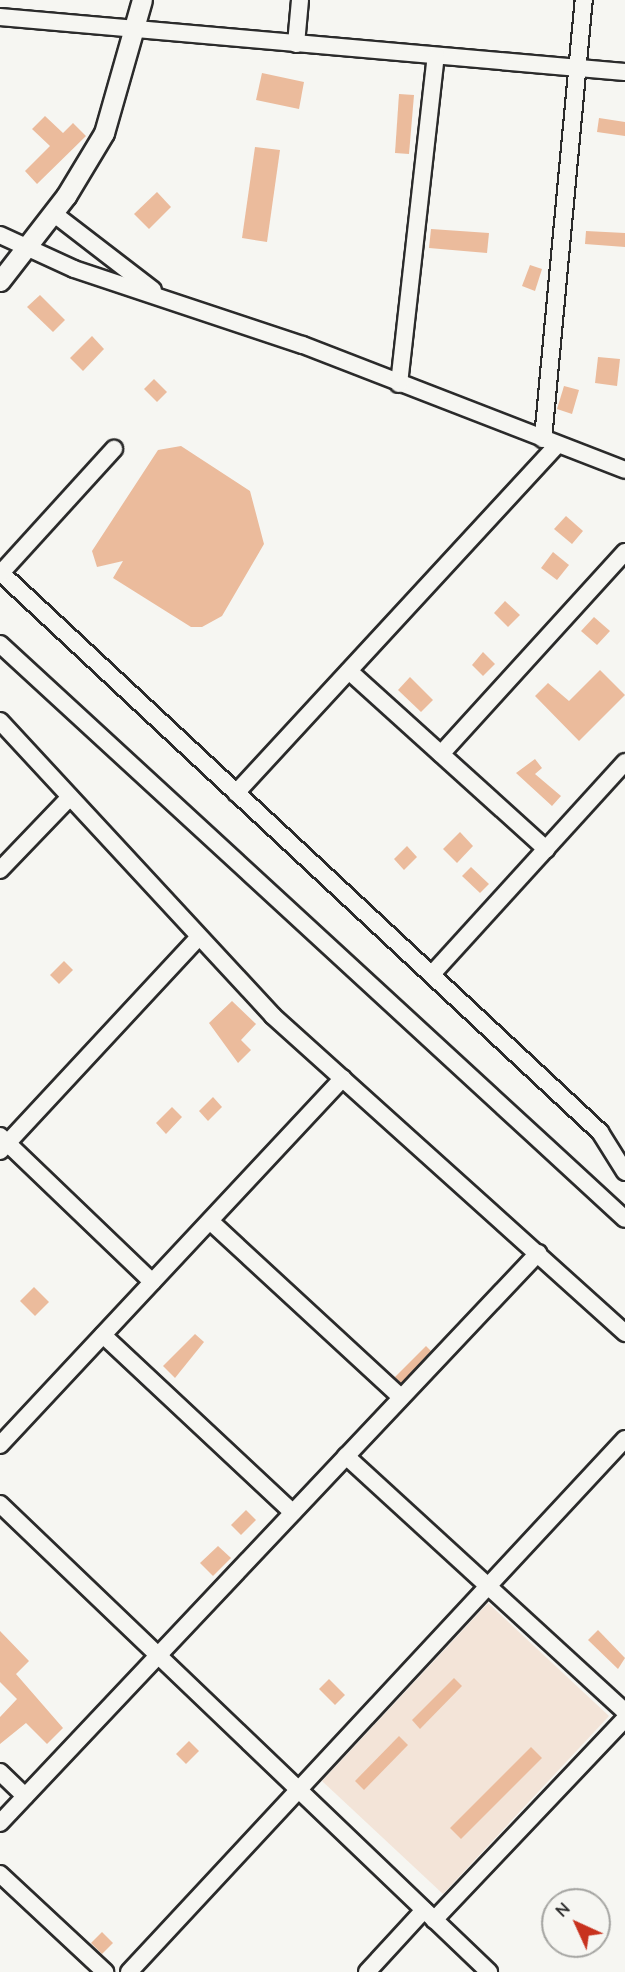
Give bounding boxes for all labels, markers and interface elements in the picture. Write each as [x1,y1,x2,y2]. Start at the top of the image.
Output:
north arrow [541,1888,611,1958]
text: N [550,1897,575,1922]

